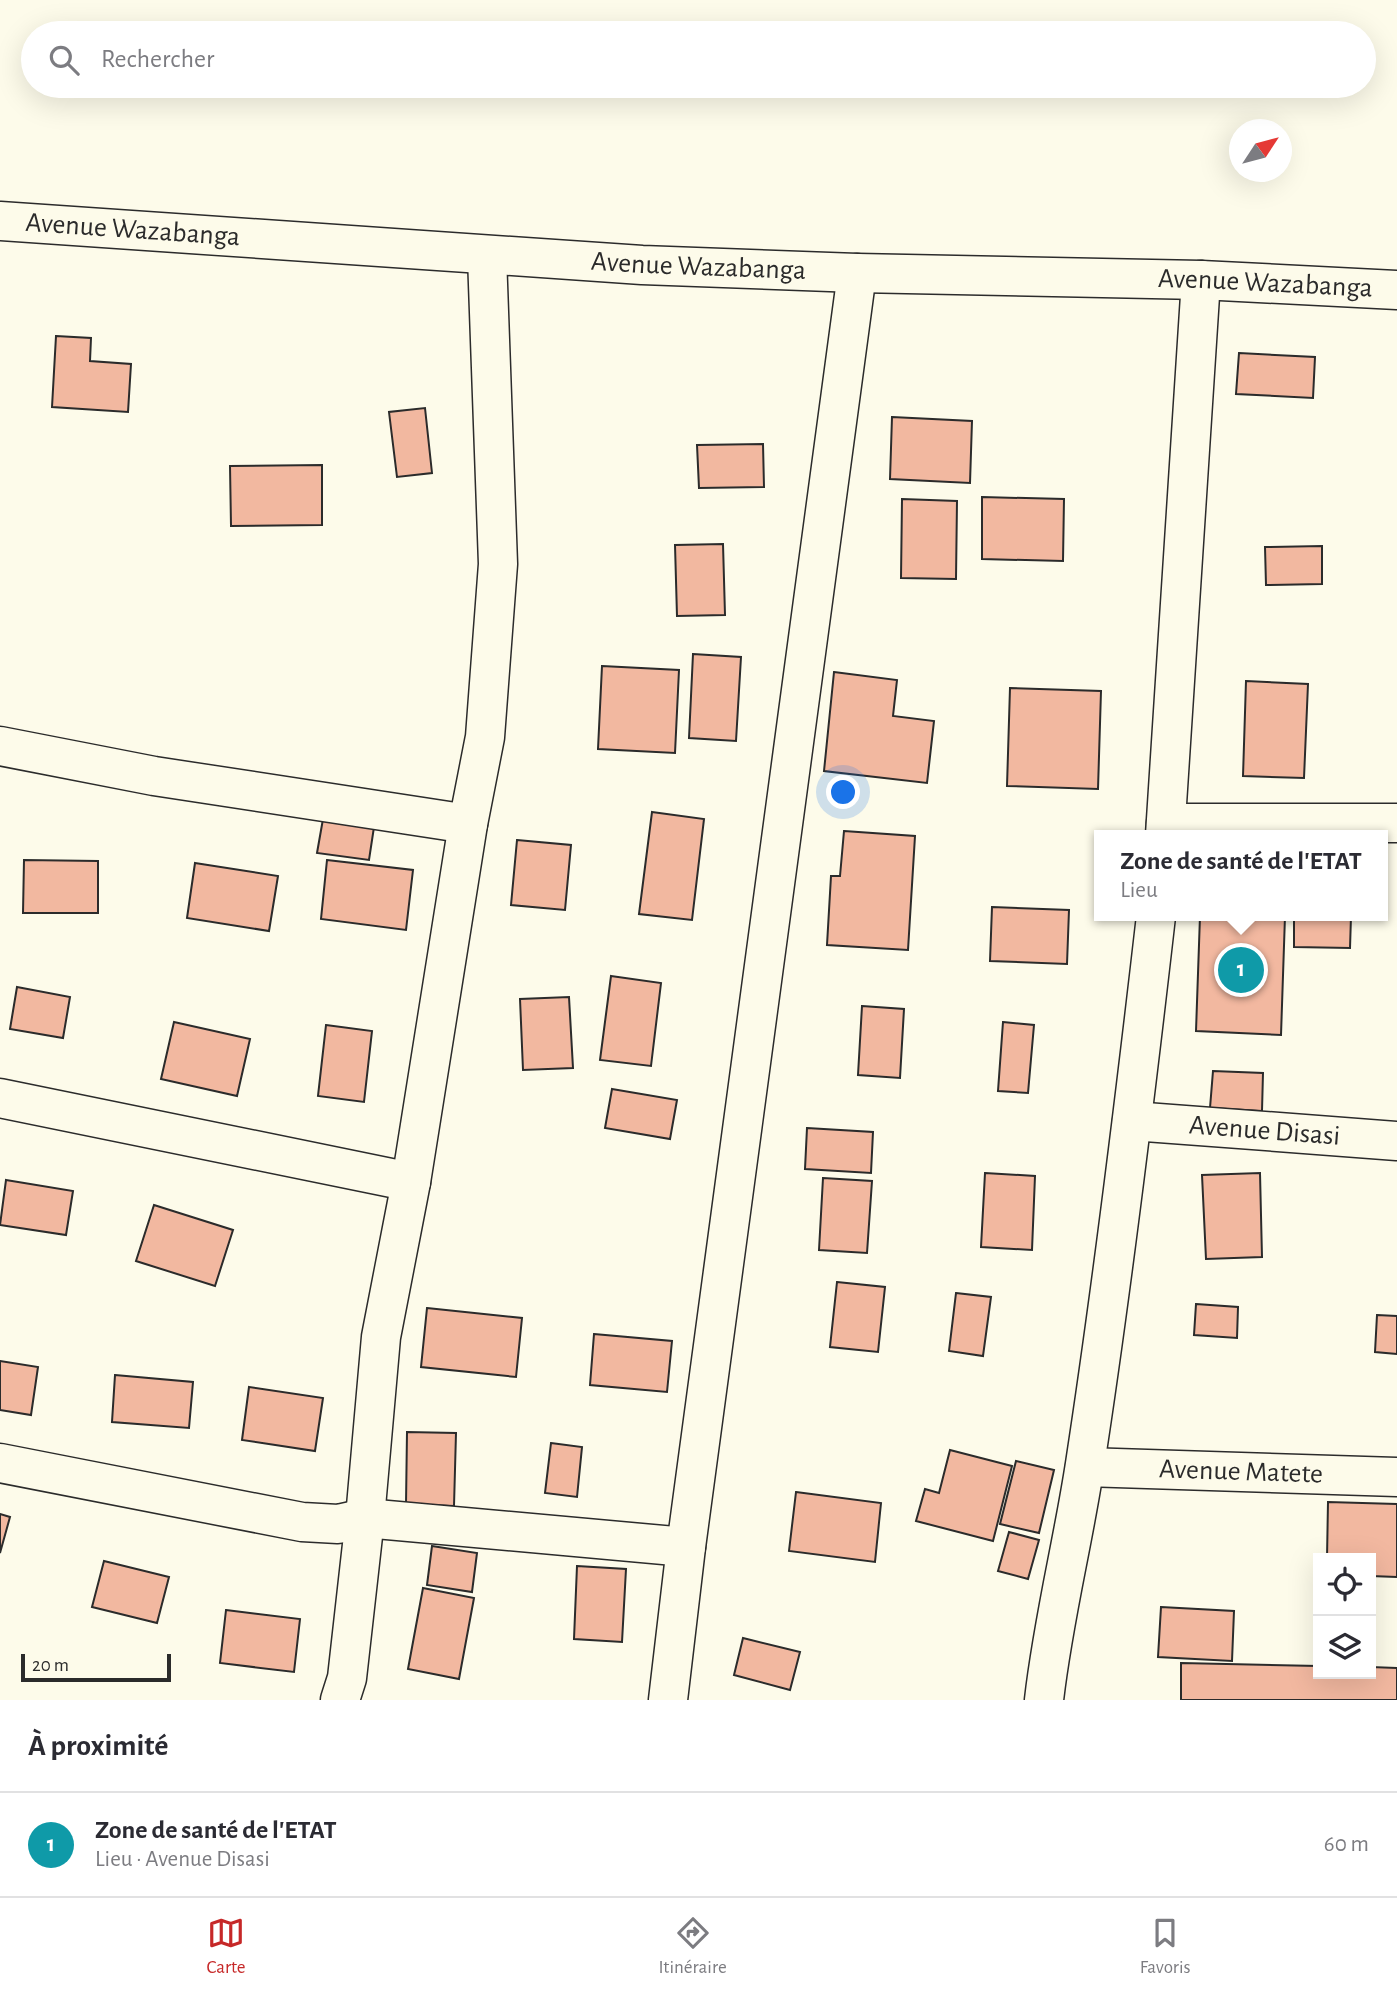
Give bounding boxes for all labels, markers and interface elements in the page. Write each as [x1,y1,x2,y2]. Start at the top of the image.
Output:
search box [21,21,1376,98]
icon: search [45,41,83,79]
text: Rechercher [101,46,214,72]
north arrow [1229,119,1292,182]
street label: Avenue Wazabanga [25,209,241,251]
street label: Avenue Wazabanga [590,248,806,285]
street label: Avenue Wazabanga [1158,265,1373,303]
your location [826,775,860,809]
popup [1094,830,1388,921]
text: Zone de santé de l'ETAT [1120,848,1362,874]
text: Lieu [1120,879,1158,902]
pin: 1 [1218,944,1264,996]
street label: Avenue Disasi [1188,1111,1341,1151]
street label: Avenue Matete [1159,1455,1323,1489]
map controls [1313,1553,1376,1679]
button: locate [1313,1553,1376,1616]
button: layers [1313,1616,1376,1679]
scale bar [21,1651,172,1683]
text: 20 m [32,1656,69,1675]
text: À proximité [28,1731,168,1761]
text: Zone de santé de l'ETAT [95,1817,337,1843]
text: 1 [47,1833,55,1856]
text: 60 m [1324,1833,1369,1856]
text: Lieu · Avenue Disasi [95,1848,270,1871]
tab: Carte [206,1914,246,1979]
tab: Itinéraire [658,1914,727,1979]
tab: Favoris [1140,1914,1191,1979]

